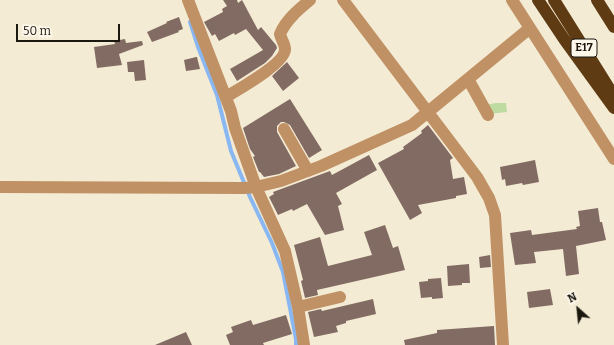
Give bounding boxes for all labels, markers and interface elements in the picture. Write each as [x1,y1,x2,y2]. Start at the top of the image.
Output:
scale bar [18,16,122,42]
text: 50 m [23,24,51,38]
road number: E17 [571,39,597,57]
north arrow [558,289,598,329]
text: N [566,290,579,306]

